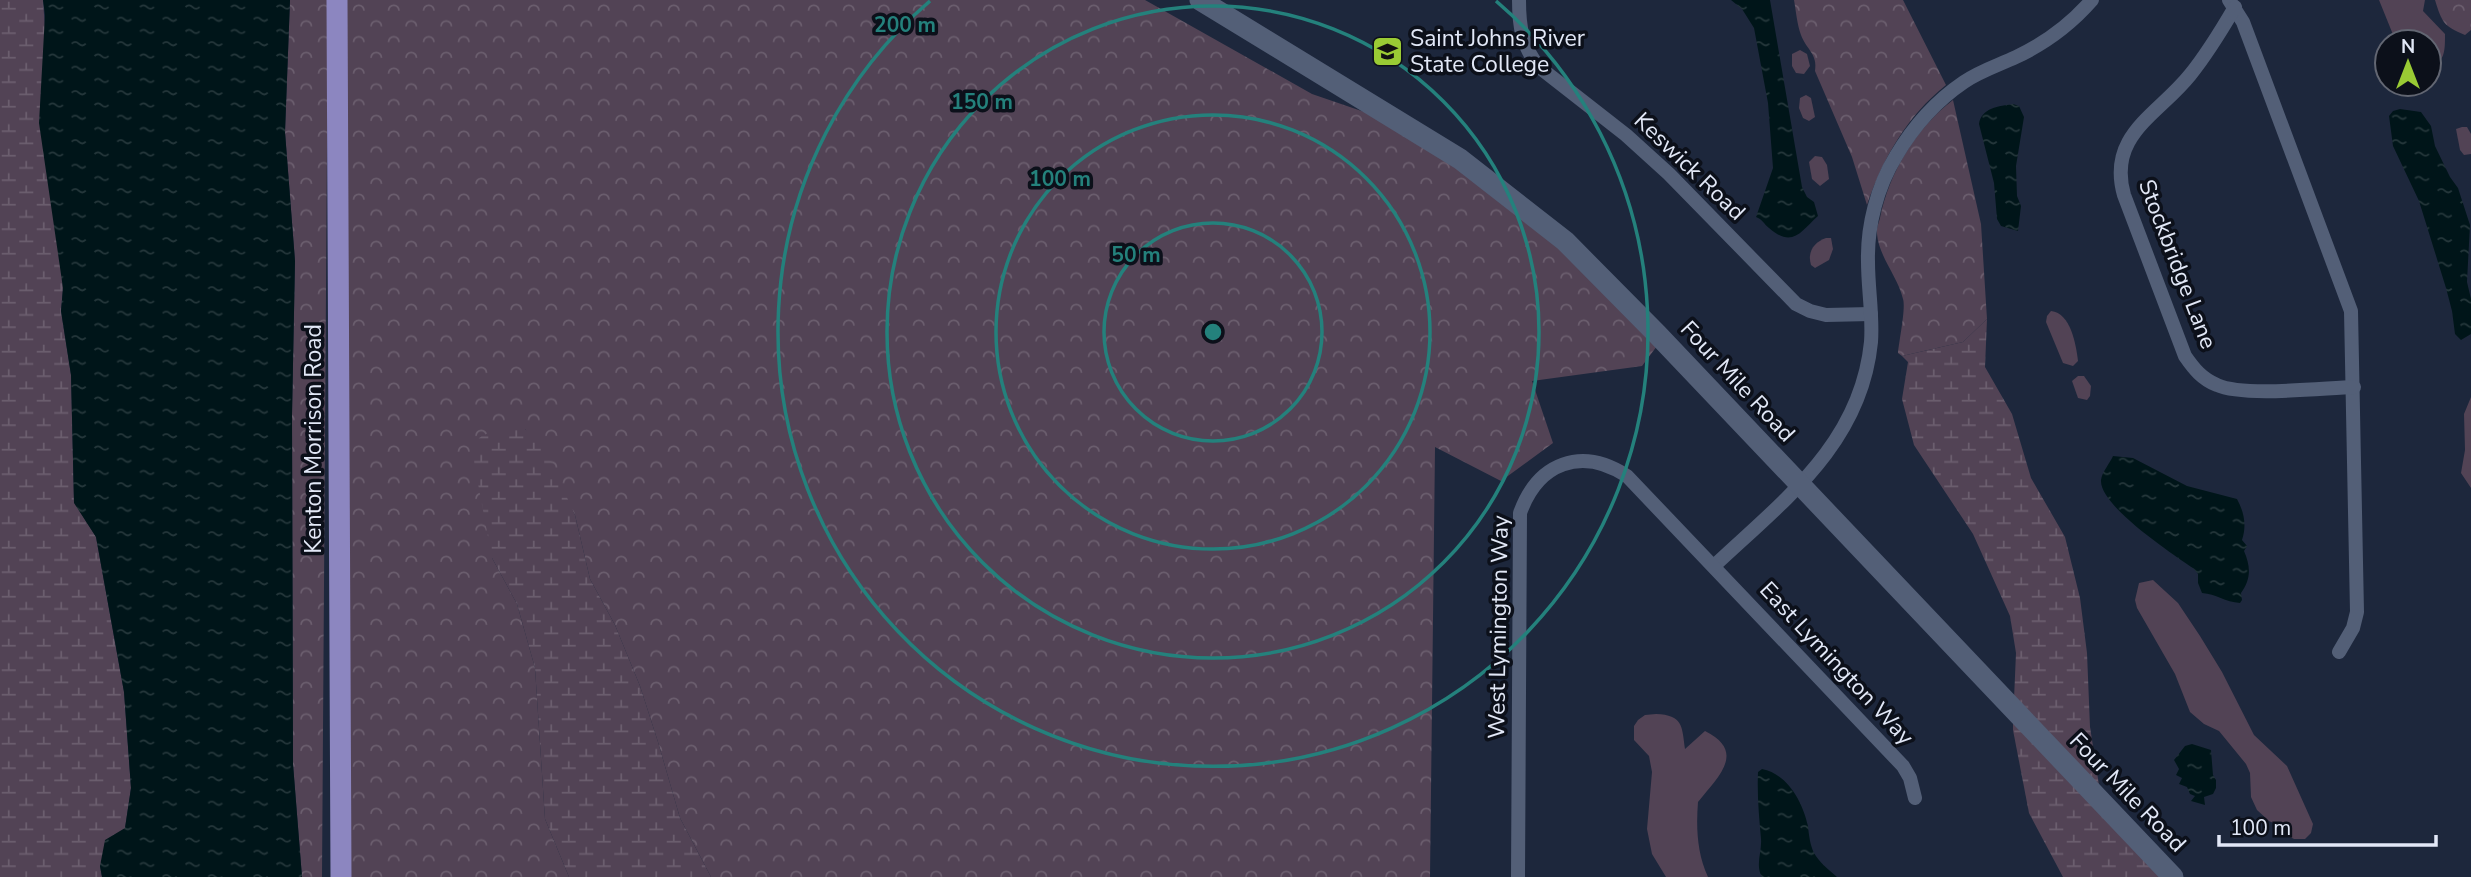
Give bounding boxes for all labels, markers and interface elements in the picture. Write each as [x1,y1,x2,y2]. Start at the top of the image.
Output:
text: 200 m [874,11,936,39]
place label: Saint Johns River State College [1410,23,1586,80]
north arrow [2373,28,2443,98]
school or university icon: Saint Johns River State College [1370,34,1404,68]
text: N [2401,34,2415,60]
text: 150 m [951,88,1013,116]
street label: Keswick Road [1627,105,1752,227]
text: 100 m [1029,165,1091,193]
street label: Stockbridge Lane [2131,175,2224,353]
text: 50 m [1111,241,1161,269]
street label: Four Mile Road [1673,314,1802,449]
centre of rings [1201,320,1225,344]
street label: Kenton Morrison Road [298,324,329,554]
street label: West Lymington Way [1481,515,1516,739]
street label: East Lymington Way [1753,575,1921,752]
street label: Four Mile Road [2063,726,2193,859]
scale bar [2219,804,2436,848]
text: 100 m [2230,814,2291,842]

